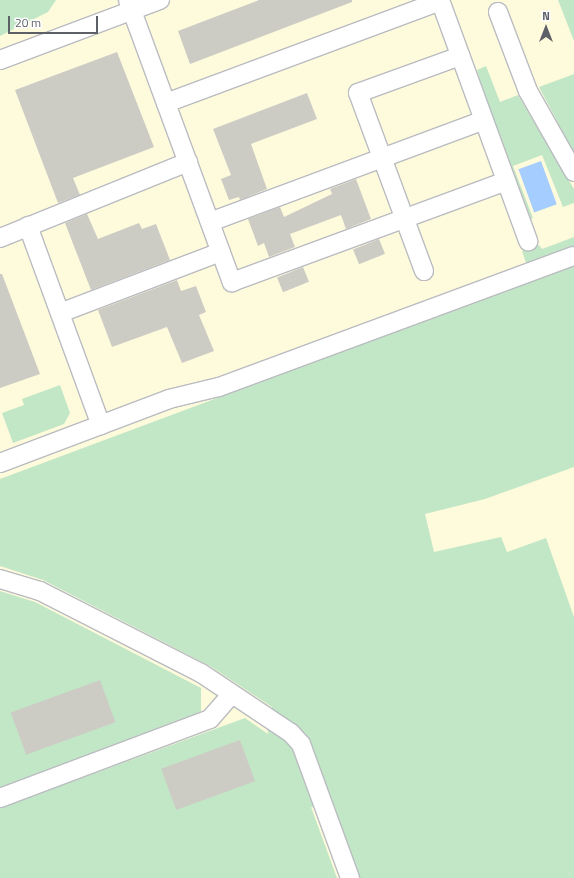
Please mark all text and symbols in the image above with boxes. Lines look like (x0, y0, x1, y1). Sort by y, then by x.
scale bar (10, 8, 100, 34)
north arrow (526, 8, 566, 48)
text: N (542, 8, 550, 24)
text: 20 m (15, 13, 41, 32)

